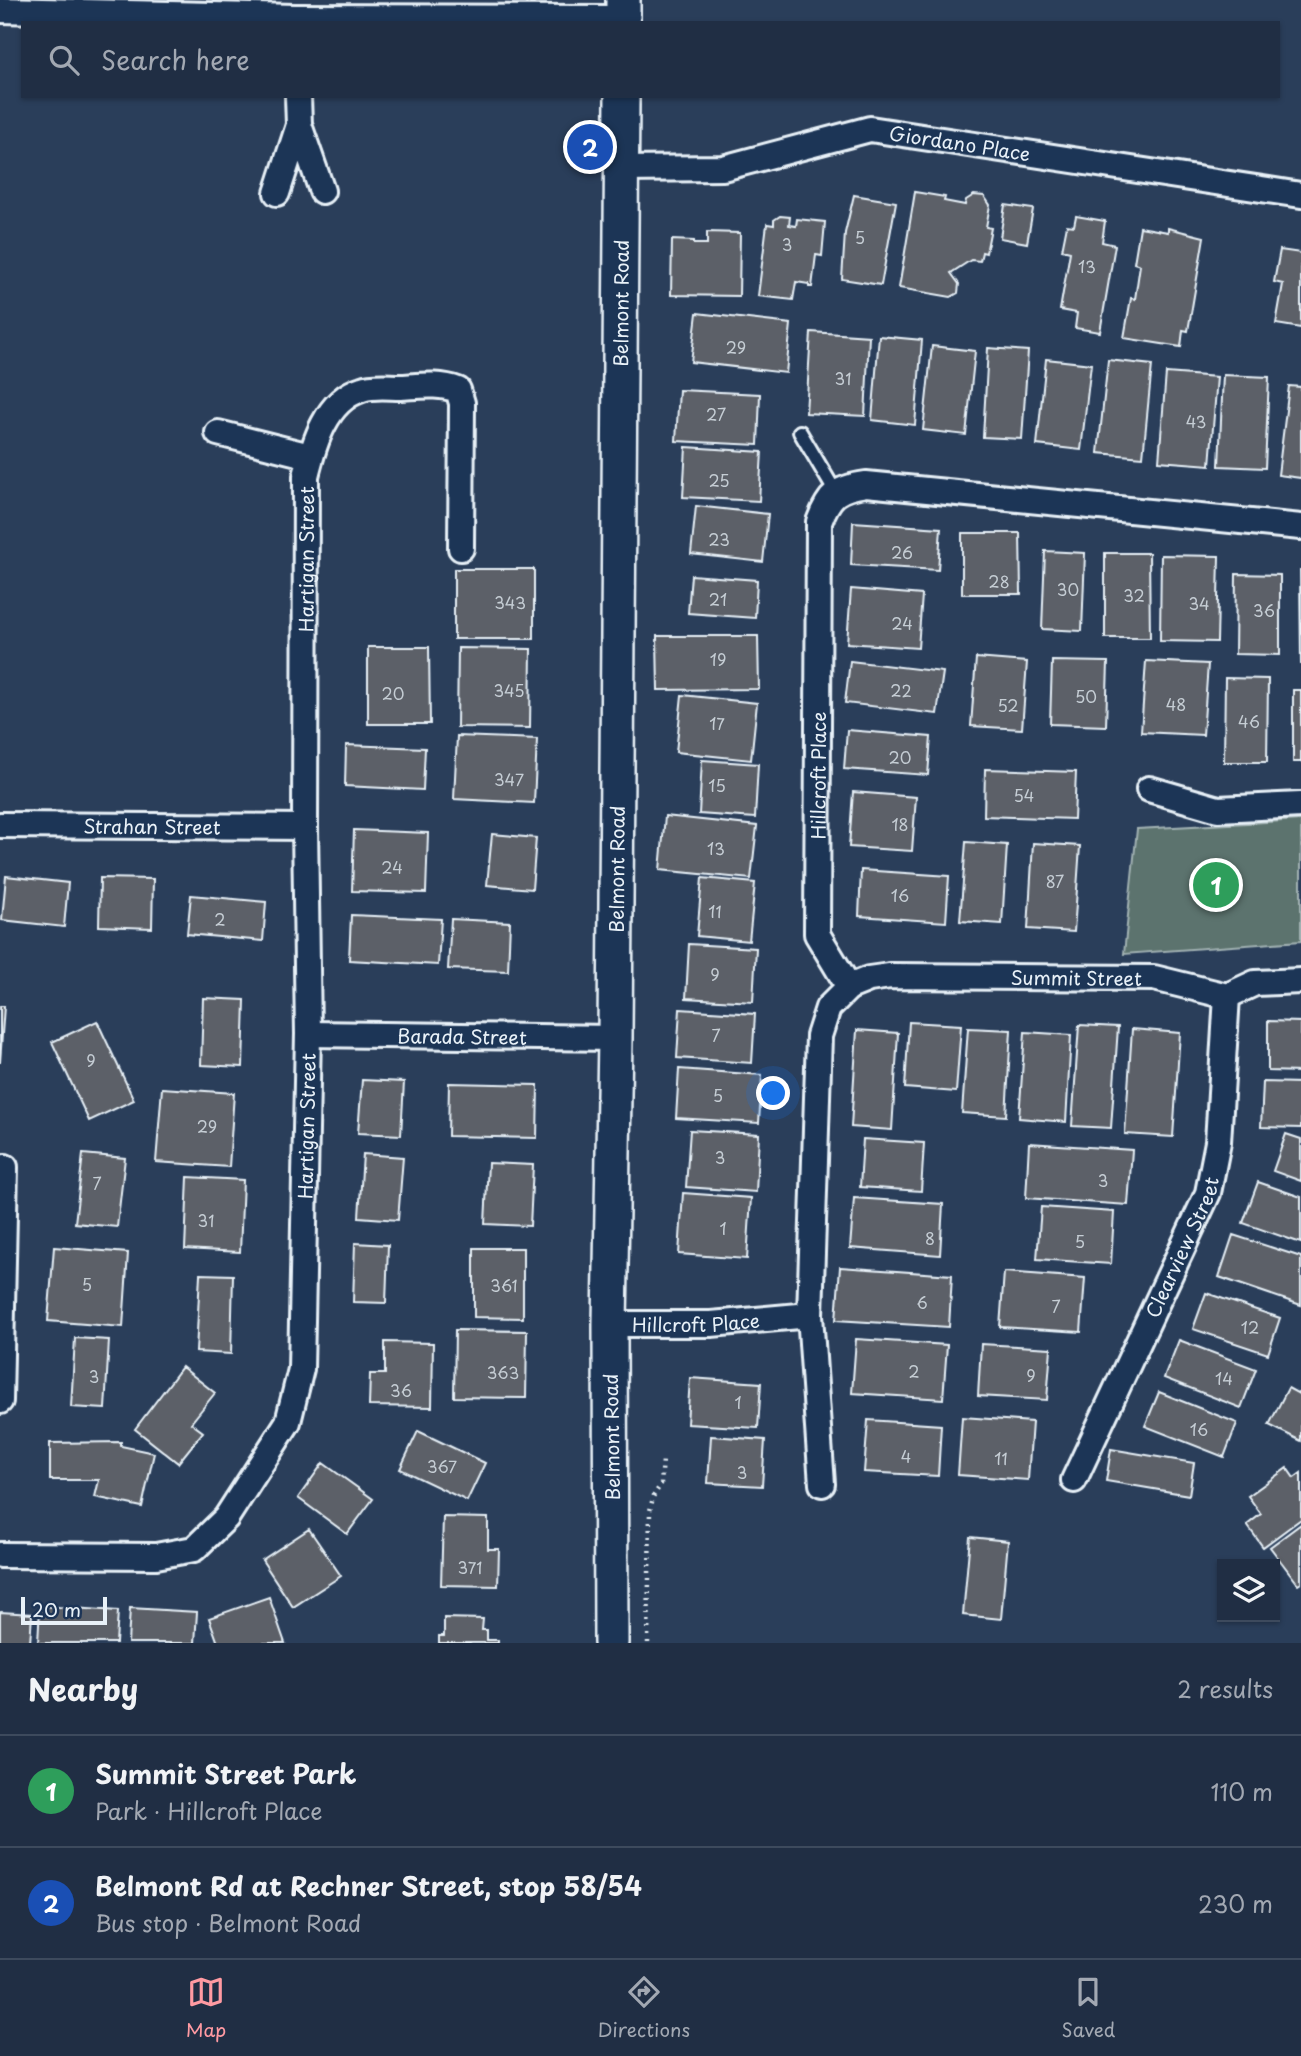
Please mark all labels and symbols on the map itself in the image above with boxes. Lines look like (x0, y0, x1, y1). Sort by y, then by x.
street label: Giordano Place (887, 118, 1032, 167)
pin: 2 (567, 121, 613, 173)
house number: 5 (855, 225, 865, 249)
house number: 3 (782, 232, 792, 256)
street label: Belmont Road (606, 239, 635, 367)
house number: 13 (1078, 254, 1096, 278)
house number: 29 (726, 335, 746, 359)
house number: 31 (835, 366, 851, 390)
house number: 27 (706, 402, 726, 426)
house number: 43 (1186, 409, 1206, 433)
house number: 25 (708, 468, 730, 492)
street label: Hartigan Street (292, 486, 320, 632)
house number: 23 (708, 527, 730, 551)
house number: 26 (891, 540, 913, 564)
house number: 28 (988, 569, 1010, 593)
house number: 30 (1057, 577, 1079, 601)
house number: 32 (1123, 583, 1145, 607)
house number: 21 (709, 587, 727, 611)
house number: 343 (494, 590, 526, 614)
house number: 34 (1188, 591, 1210, 615)
house number: 36 (1253, 598, 1275, 622)
house number: 24 (891, 611, 913, 635)
house number: 19 (710, 647, 726, 671)
house number: 345 (493, 678, 525, 702)
house number: 22 (890, 678, 912, 702)
house number: 20 (382, 681, 404, 705)
house number: 50 (1075, 684, 1097, 708)
house number: 48 (1166, 692, 1186, 716)
house number: 52 (997, 693, 1019, 717)
house number: 46 (1238, 709, 1260, 733)
house number: 17 (709, 711, 725, 735)
street label: Hillcroft Place (803, 712, 832, 840)
house number: 20 (889, 745, 911, 769)
house number: 347 (494, 767, 524, 791)
house number: 15 (708, 773, 726, 797)
house number: 54 (1014, 783, 1034, 807)
street label: Belmont Road (602, 805, 631, 933)
street label: Strahan Street (83, 812, 221, 840)
house number: 18 (891, 812, 909, 836)
house number: 13 (707, 836, 725, 860)
house number: 24 (381, 855, 403, 879)
pin: 1 (1193, 859, 1239, 911)
house number: 87 (1046, 869, 1064, 893)
house number: 16 (891, 883, 909, 907)
house number: 11 (708, 899, 722, 923)
house number: 2 (214, 907, 226, 931)
house number: 9 (710, 962, 720, 986)
street label: Summit Street (1011, 963, 1142, 992)
street label: Barada Street (397, 1021, 527, 1051)
house number: 7 (711, 1023, 721, 1047)
house number: 9 (86, 1048, 96, 1072)
street label: Hartigan Street (291, 1053, 322, 1199)
your location (756, 1076, 790, 1110)
house number: 5 (713, 1083, 723, 1107)
house number: 29 (197, 1114, 217, 1138)
house number: 3 (715, 1145, 725, 1169)
house number: 3 (1098, 1168, 1108, 1192)
house number: 7 (92, 1171, 102, 1195)
street label: Clearview Street (1138, 1174, 1225, 1322)
house number: 31 (198, 1208, 214, 1232)
house number: 1 (719, 1216, 727, 1240)
house number: 8 (925, 1226, 935, 1250)
house number: 5 (1075, 1229, 1085, 1253)
house number: 5 (82, 1272, 92, 1296)
house number: 361 (490, 1273, 518, 1297)
house number: 6 (916, 1290, 928, 1314)
house number: 7 (1051, 1294, 1061, 1318)
street label: Hillcroft Place (632, 1306, 761, 1338)
house number: 12 (1241, 1315, 1259, 1339)
house number: 2 (908, 1359, 920, 1383)
house number: 363 (487, 1360, 519, 1384)
house number: 9 (1026, 1363, 1036, 1387)
house number: 3 (89, 1364, 99, 1388)
house number: 14 (1215, 1366, 1233, 1390)
street label: Belmont Road (596, 1373, 626, 1501)
house number: 36 (390, 1378, 412, 1402)
house number: 1 (734, 1390, 742, 1414)
house number: 16 (1190, 1417, 1208, 1441)
house number: 4 (901, 1444, 911, 1468)
house number: 11 (994, 1446, 1008, 1470)
house number: 367 (427, 1454, 457, 1478)
house number: 3 (737, 1460, 747, 1484)
house number: 371 (458, 1555, 482, 1579)
scale bar (21, 1594, 107, 1626)

